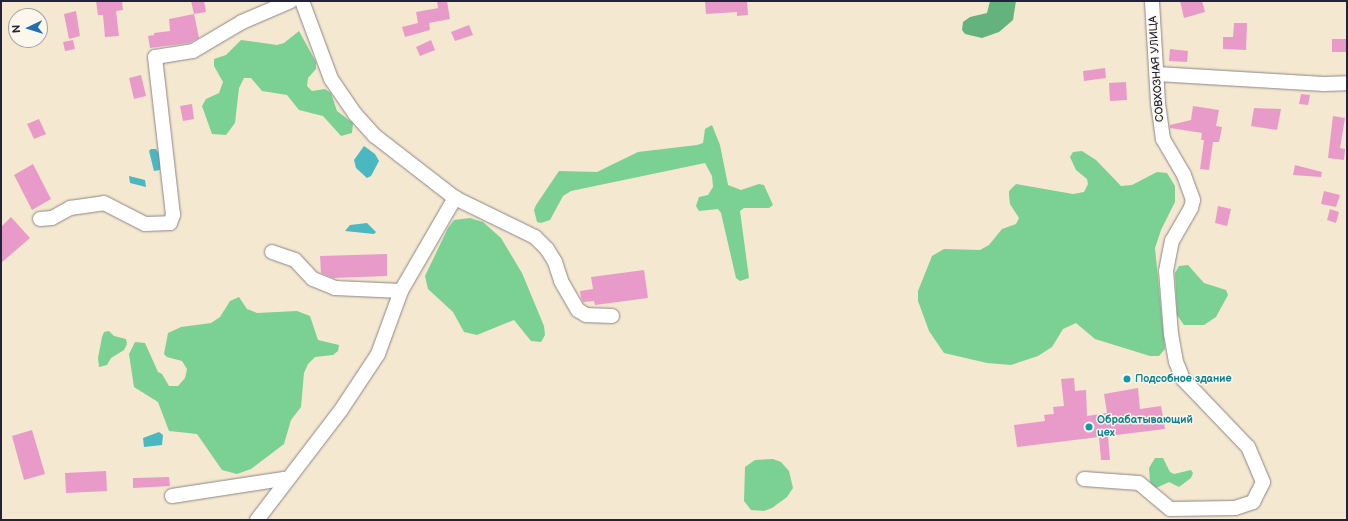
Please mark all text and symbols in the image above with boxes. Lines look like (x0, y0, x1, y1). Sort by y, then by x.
north arrow (8, 8, 48, 48)
street label: СОВХОЗНАЯ УЛИЦА (1147, 16, 1167, 122)
text: N (10, 24, 23, 33)
place label: Подсобное здание (1135, 372, 1232, 386)
marker: Подсобное здание (1122, 374, 1132, 384)
place label: Обрабатывающий цех (1097, 414, 1193, 440)
marker: Обрабатывающий цех (1084, 422, 1094, 432)

